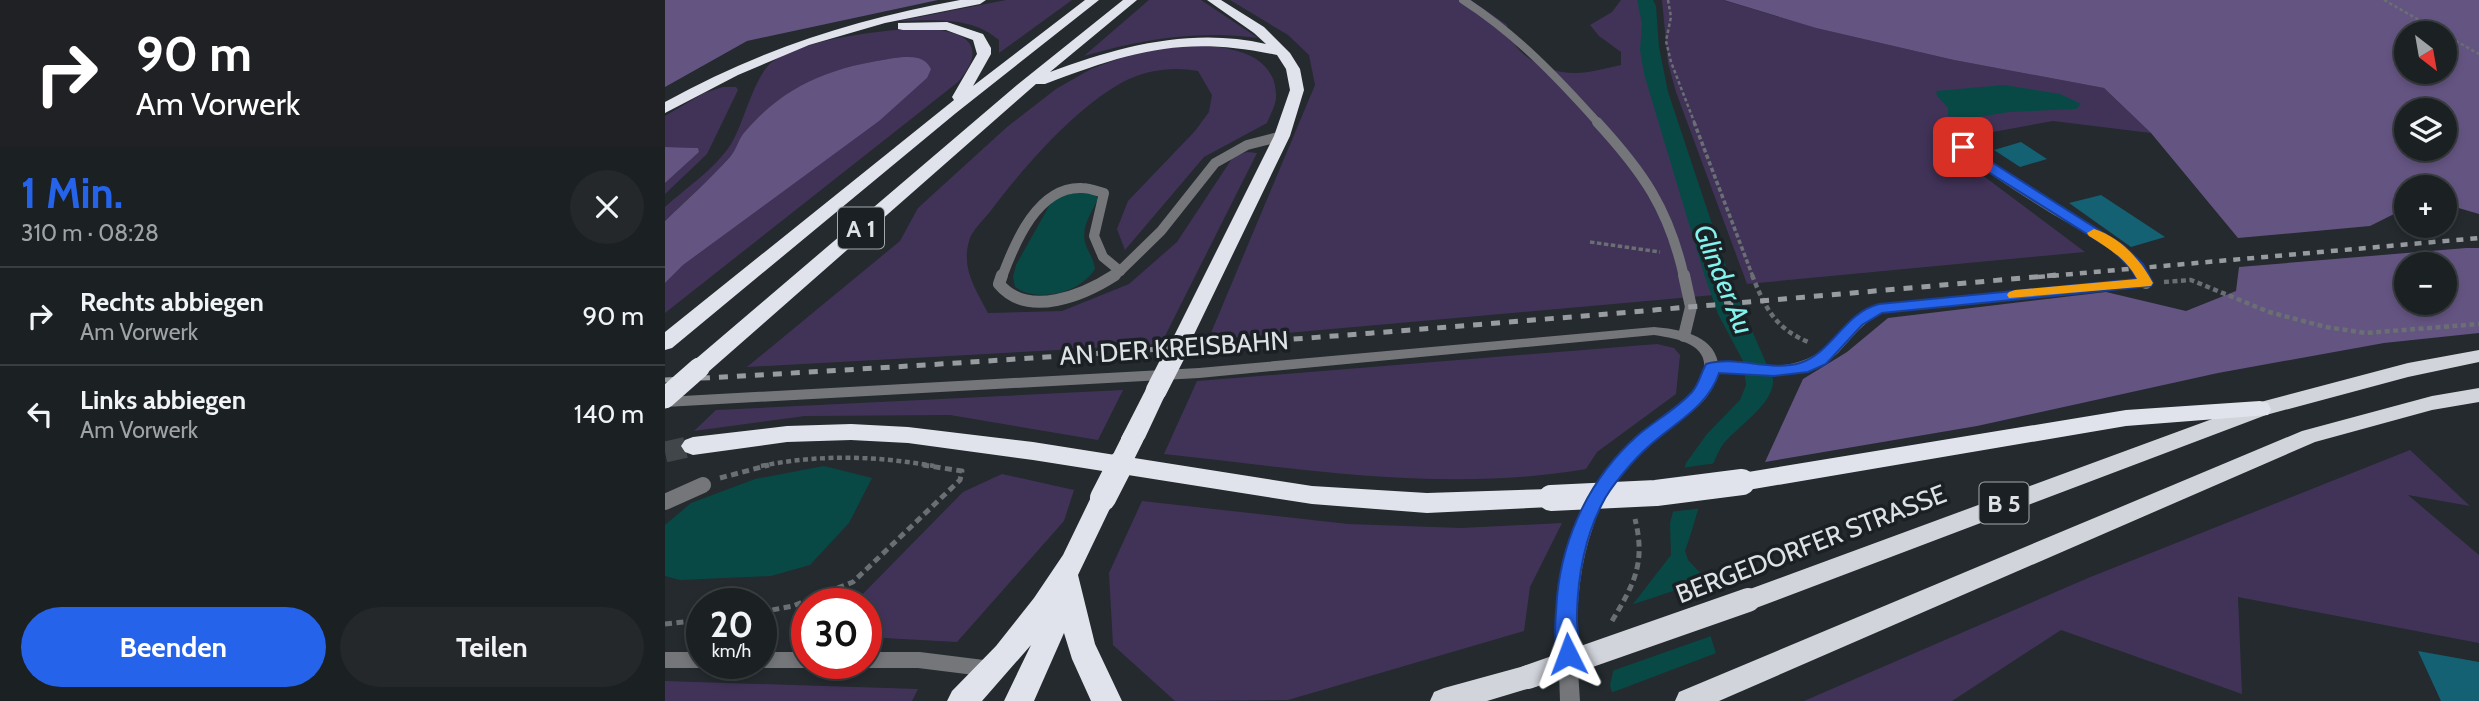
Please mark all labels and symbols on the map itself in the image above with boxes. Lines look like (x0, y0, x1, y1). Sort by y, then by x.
north arrow (2394, 21, 2457, 84)
pin (1933, 117, 1993, 177)
road number: A 1 (838, 208, 884, 248)
water label: Glinder Au (1687, 219, 1761, 339)
street label: AN DER KREISBAHN (1058, 324, 1290, 372)
street label: BERGEDORFER STRASSE (1671, 478, 1951, 610)
road number: B 5 (1979, 482, 2029, 524)
speed limit sign: 30 (791, 588, 882, 679)
position arrow (1531, 617, 1605, 691)

